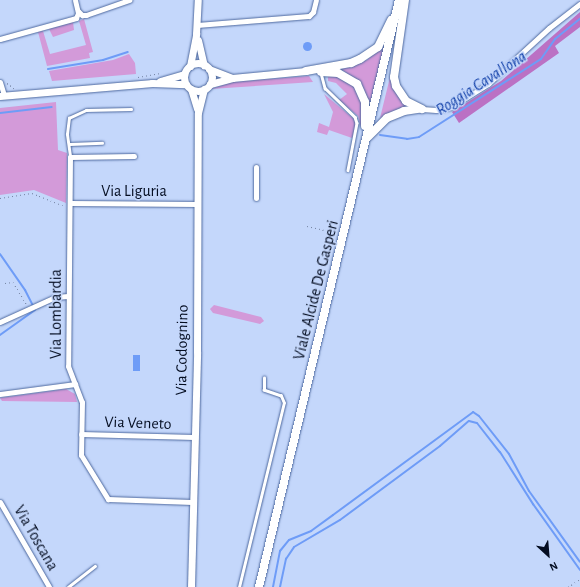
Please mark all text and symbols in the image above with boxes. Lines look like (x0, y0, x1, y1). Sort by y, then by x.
water label: Roggia Cavallona (432, 46, 530, 120)
street label: Via Liguria (101, 181, 167, 201)
street label: Viale Alcide De Gasperi (289, 218, 343, 362)
street label: Via Lombardia (46, 269, 66, 359)
street label: Via Codognino (172, 304, 192, 396)
street label: Via Veneto (104, 412, 172, 434)
street label: Via Toscana (10, 502, 62, 574)
north arrow (528, 535, 568, 575)
text: N (548, 560, 559, 573)

